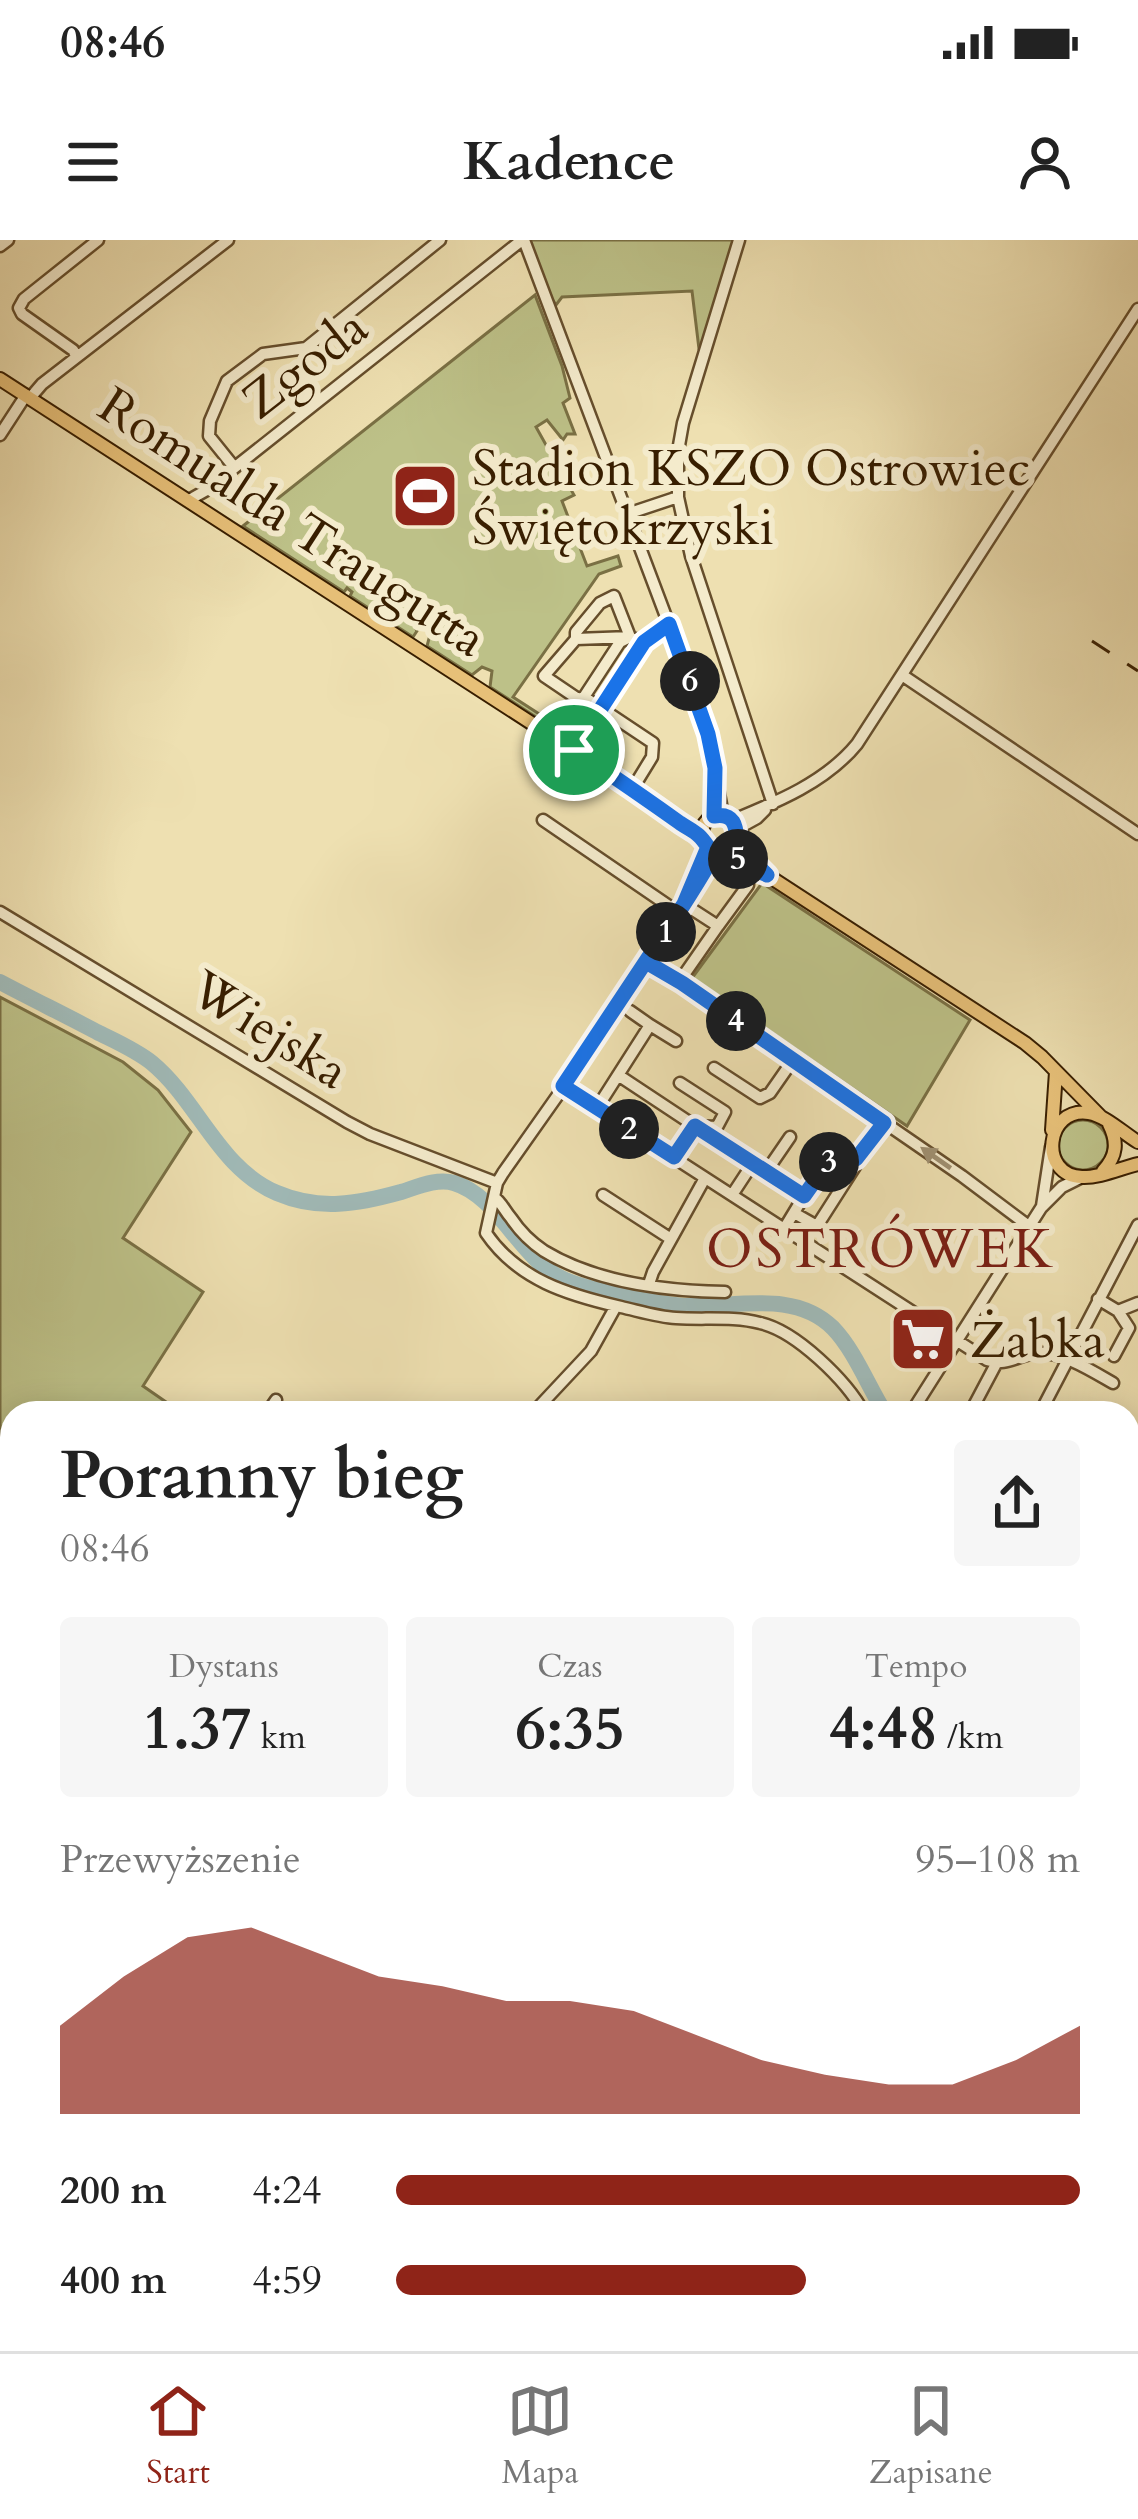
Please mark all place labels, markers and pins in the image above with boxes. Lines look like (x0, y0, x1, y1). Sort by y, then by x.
place label: Stadion KSZO Ostrowiec Świętokrzyski (472, 434, 1030, 563)
sports icon: Stadion KSZO Ostrowiec Świętokrzyski (390, 461, 460, 531)
pin: 6 (660, 651, 720, 711)
pin (523, 699, 625, 801)
pin: 5 (708, 829, 768, 889)
pin: 1 (636, 902, 696, 962)
pin: 4 (706, 991, 766, 1051)
pin: 2 (599, 1099, 659, 1159)
pin: 3 (799, 1132, 859, 1192)
supermarket icon: Żabka (888, 1304, 958, 1374)
place label: Żabka (970, 1306, 1105, 1376)

